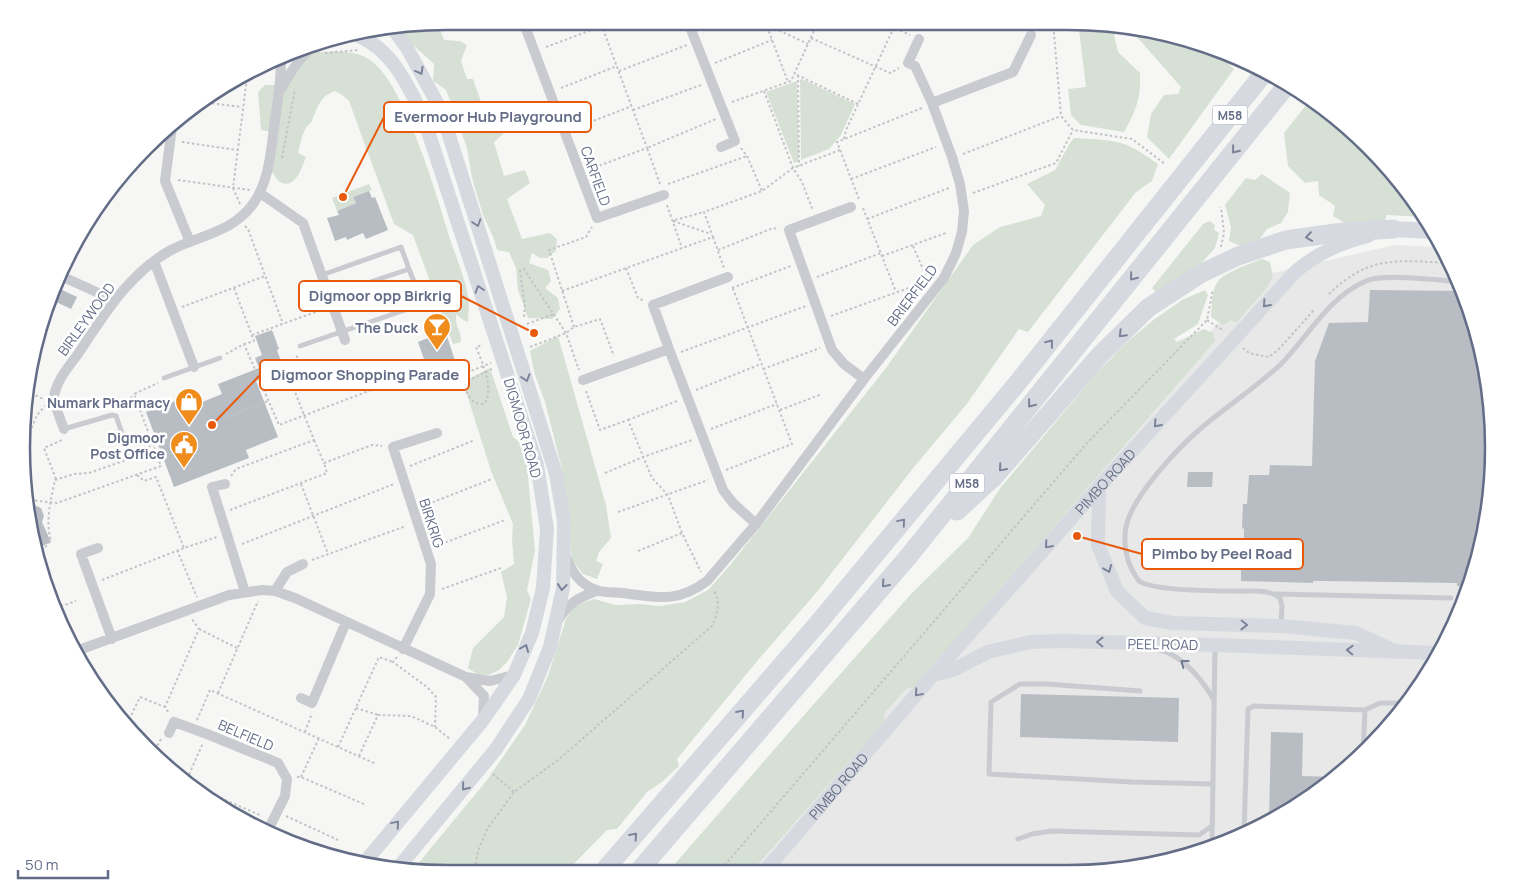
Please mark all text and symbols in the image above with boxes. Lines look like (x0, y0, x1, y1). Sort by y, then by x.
one-way arrow (414, 66, 424, 75)
callout: Evermoor Hub Playground (384, 102, 591, 132)
text: Evermoor Hub Playground (394, 106, 582, 127)
road number: M58 (1212, 106, 1248, 124)
street label: CARFIELD (576, 143, 616, 209)
one-way arrow (1232, 144, 1240, 153)
one-way arrow (471, 218, 481, 227)
one-way arrow (1305, 231, 1313, 242)
street label: BRIERFIELD (883, 260, 941, 330)
one-way arrow (1131, 271, 1139, 280)
street label: BIRLEYWOOD (53, 279, 119, 359)
callout: Digmoor opp Birkrig (299, 281, 461, 311)
text: Digmoor opp Birkrig (309, 285, 451, 306)
one-way arrow (475, 285, 485, 294)
one-way arrow (1263, 299, 1272, 308)
bar icon: The Duck (422, 312, 452, 351)
place label: The Duck (355, 318, 418, 337)
one-way arrow (1119, 328, 1128, 337)
one-way arrow (1044, 340, 1052, 349)
callout: Digmoor Shopping Parade (260, 360, 469, 390)
text: Digmoor Shopping Parade (271, 364, 459, 385)
one-way arrow (520, 373, 530, 381)
street label: DIGMOOR ROAD (500, 376, 546, 480)
shop icon: Numark Pharmacy (174, 387, 204, 426)
place label: Numark Pharmacy (47, 393, 170, 412)
one-way arrow (1028, 398, 1037, 407)
one-way arrow (1154, 419, 1163, 428)
place label: Digmoor Post Office (90, 428, 165, 463)
public building icon: Digmoor Post Office (169, 430, 199, 469)
street label: PIMBO ROAD (1070, 444, 1139, 518)
one-way arrow (999, 462, 1008, 471)
road number: M58 (950, 473, 984, 492)
street label: BIRKRIG (415, 496, 449, 550)
one-way arrow (897, 519, 906, 528)
callout: Pimbo by Peel Road (1142, 539, 1303, 569)
one-way arrow (1045, 540, 1054, 549)
text: Pimbo by Peel Road (1152, 543, 1292, 564)
one-way arrow (1102, 564, 1112, 573)
one-way arrow (882, 578, 891, 587)
one-way arrow (557, 584, 568, 592)
one-way arrow (1241, 620, 1249, 630)
street label: PEEL ROAD (1128, 634, 1198, 654)
one-way arrow (1096, 637, 1104, 647)
one-way arrow (519, 645, 529, 653)
one-way arrow (1345, 645, 1353, 656)
one-way arrow (1180, 660, 1190, 669)
one-way arrow (914, 688, 923, 697)
one-way arrow (735, 710, 744, 719)
street label: BELFIELD (215, 715, 277, 755)
street label: PIMBO ROAD (804, 748, 872, 823)
one-way arrow (462, 781, 471, 790)
one-way arrow (391, 821, 400, 830)
one-way arrow (628, 833, 637, 842)
scale bar (18, 848, 108, 880)
text: 50 m (25, 854, 59, 875)

